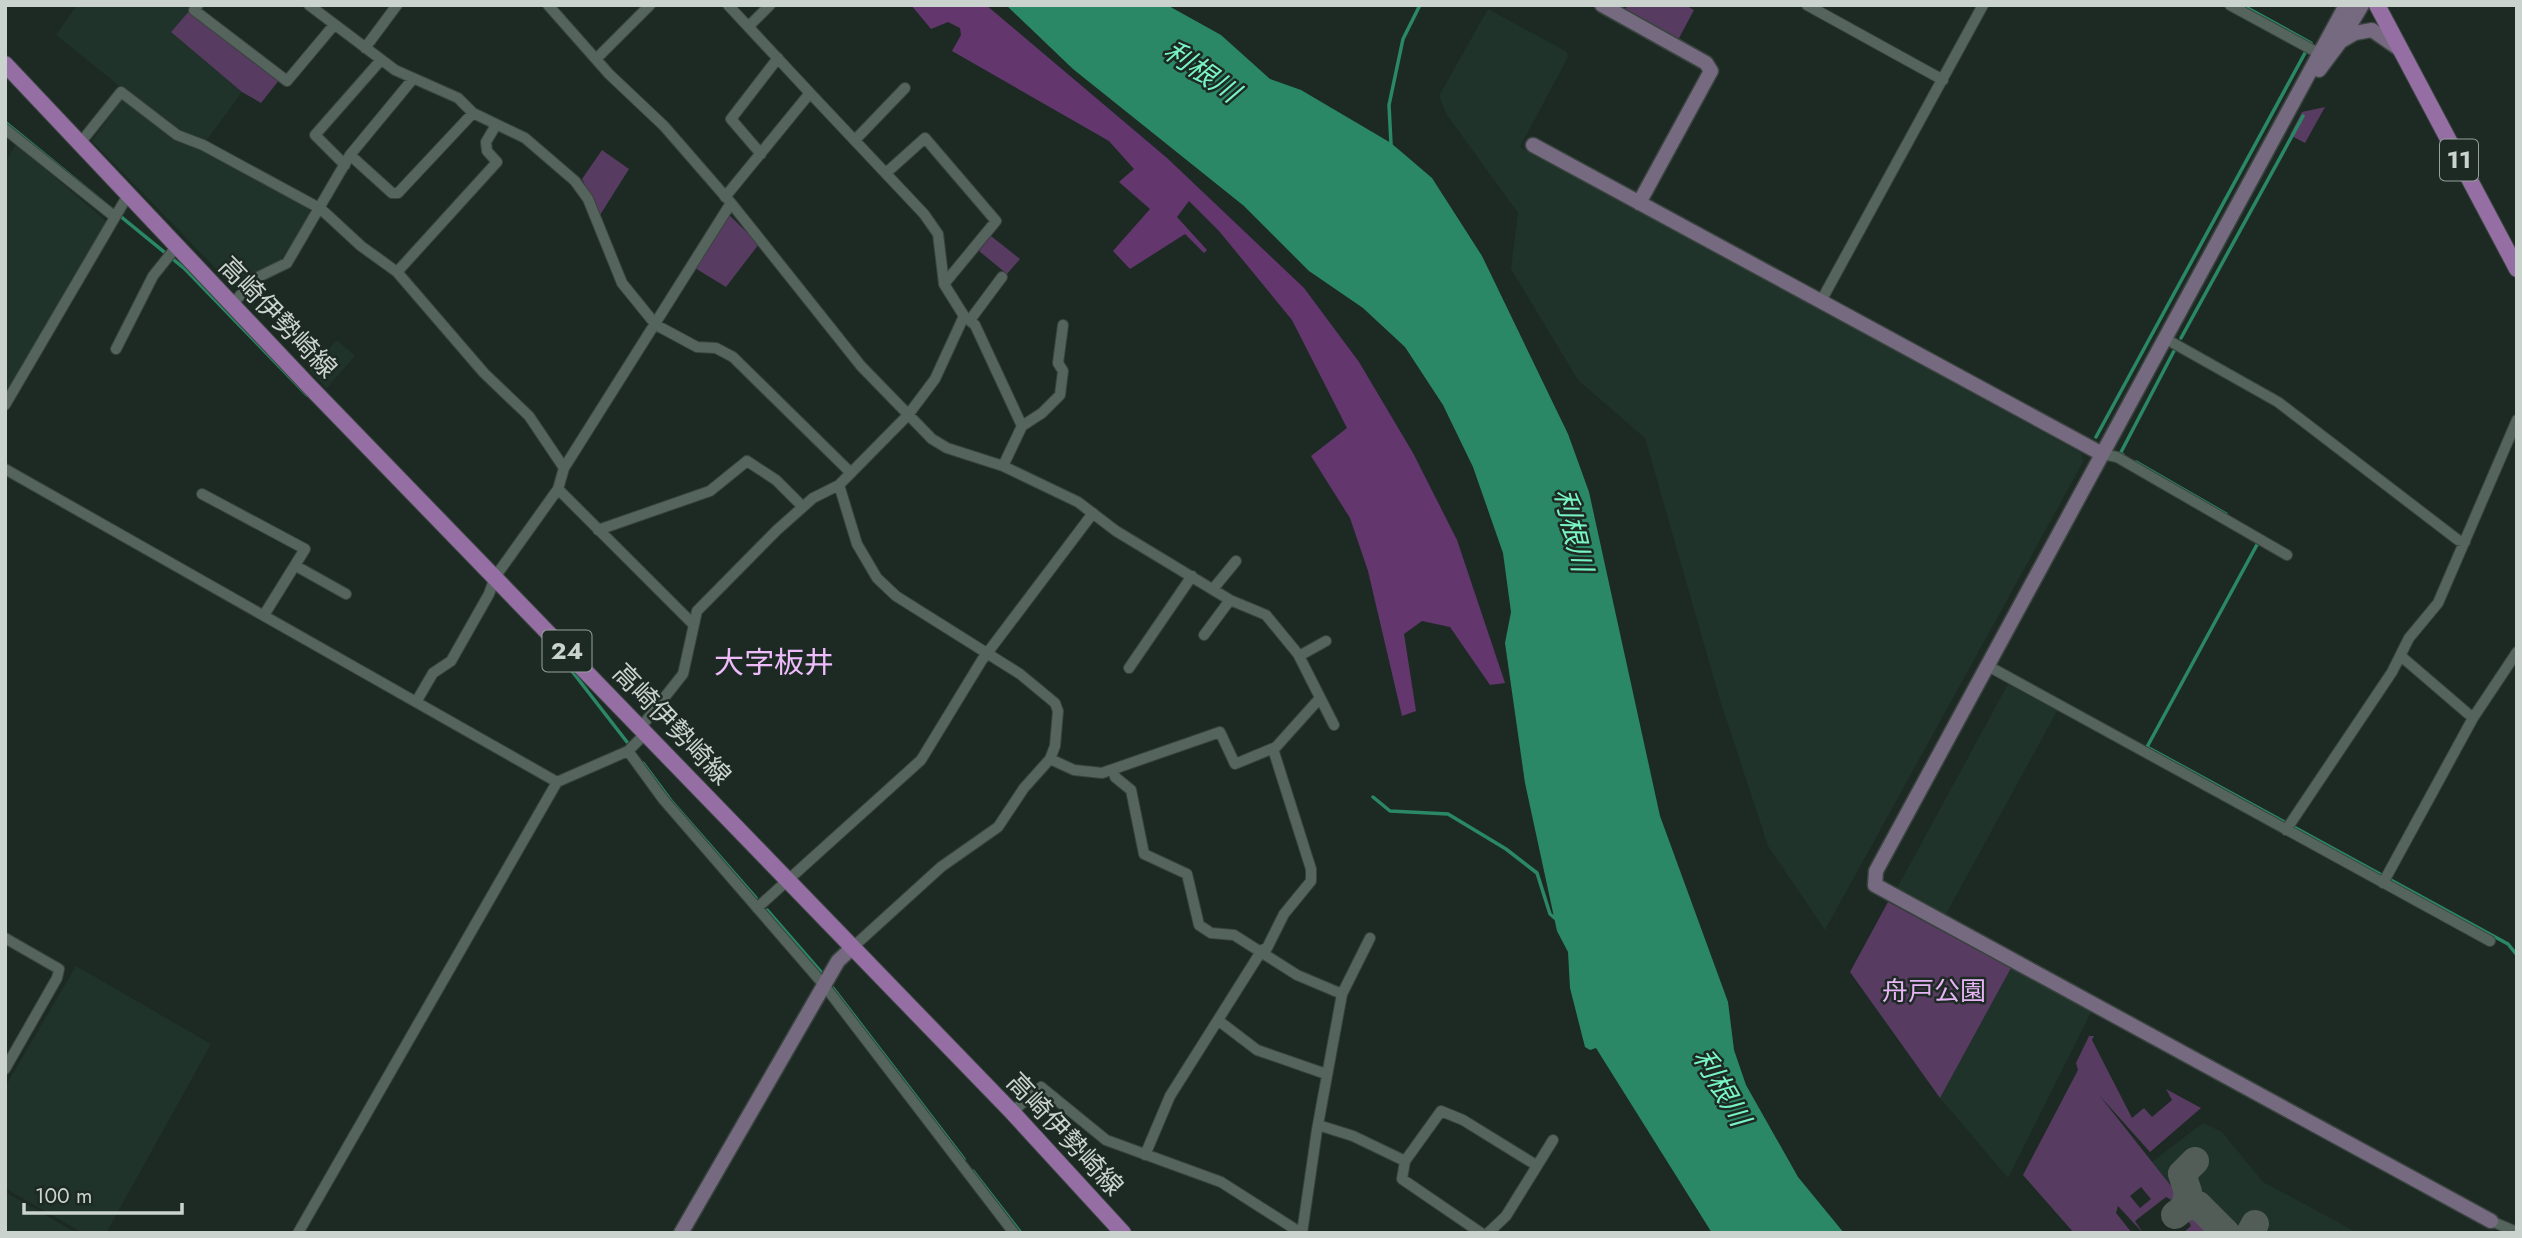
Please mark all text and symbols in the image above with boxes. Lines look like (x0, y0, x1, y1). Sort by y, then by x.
water label: 利根川 (1156, 31, 1250, 114)
road number: 11 (2440, 140, 2478, 180)
street label: 高崎伊勢崎線 (210, 248, 346, 386)
water label: 利根川 (1544, 485, 1604, 579)
road number: 24 (542, 630, 592, 672)
district label: 大字板井 (714, 641, 834, 684)
street label: 高崎伊勢崎線 (604, 655, 740, 793)
park label: 舟戸公園 (1882, 972, 1986, 1010)
water label: 利根川 (1683, 1041, 1762, 1136)
street label: 高崎伊勢崎線 (998, 1064, 1132, 1204)
scale bar (24, 1172, 182, 1216)
text: 100 m (35, 1181, 92, 1211)

